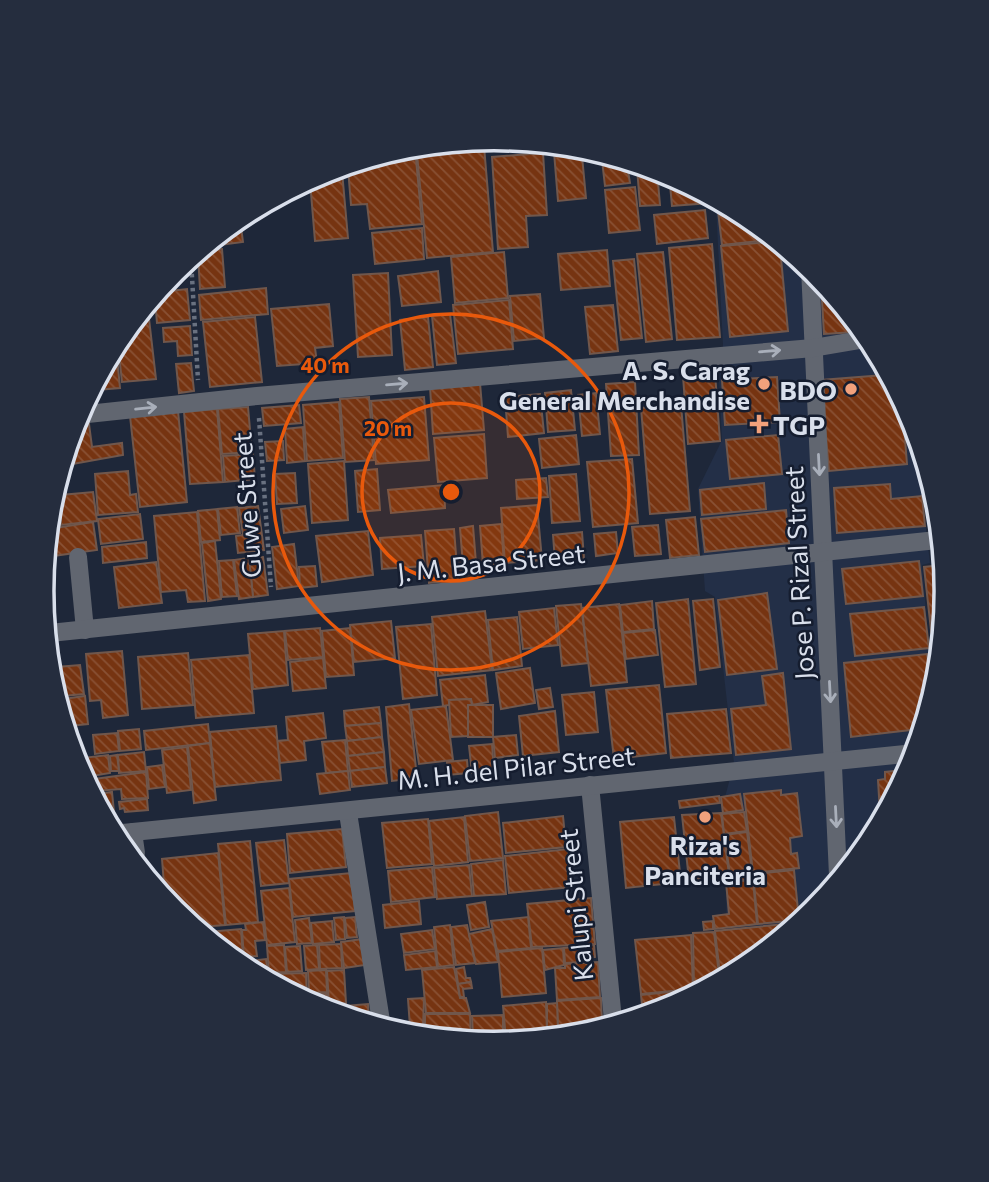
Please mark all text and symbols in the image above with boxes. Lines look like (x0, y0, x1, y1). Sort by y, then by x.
one-way arrow (758, 344, 781, 357)
text: 40 m (300, 352, 350, 377)
place label: A. S. Carag General Merchandise (499, 354, 750, 415)
place label: BDO (780, 374, 837, 405)
marker: A. S. Carag General Merchandise (756, 376, 772, 392)
one-way arrow (385, 377, 408, 390)
marker: BDO (843, 381, 859, 397)
one-way arrow (134, 401, 157, 414)
place label: TGP (773, 409, 825, 440)
text: 20 m (364, 415, 412, 440)
marker: TGP (751, 416, 767, 432)
street label: Guwe Street (225, 431, 267, 579)
one-way arrow (813, 453, 826, 476)
street label: Jose P. Rizal Street (777, 465, 819, 681)
centre of rings (439, 480, 463, 504)
street label: J. M. Basa Street (395, 537, 587, 587)
one-way arrow (823, 681, 836, 704)
street label: M. H. del Pilar Street (396, 739, 636, 795)
one-way arrow (829, 805, 842, 828)
marker: Riza's Panciteria (697, 809, 713, 825)
street label: Kalupi Street (552, 827, 598, 983)
place label: Riza's Panciteria (644, 829, 766, 890)

